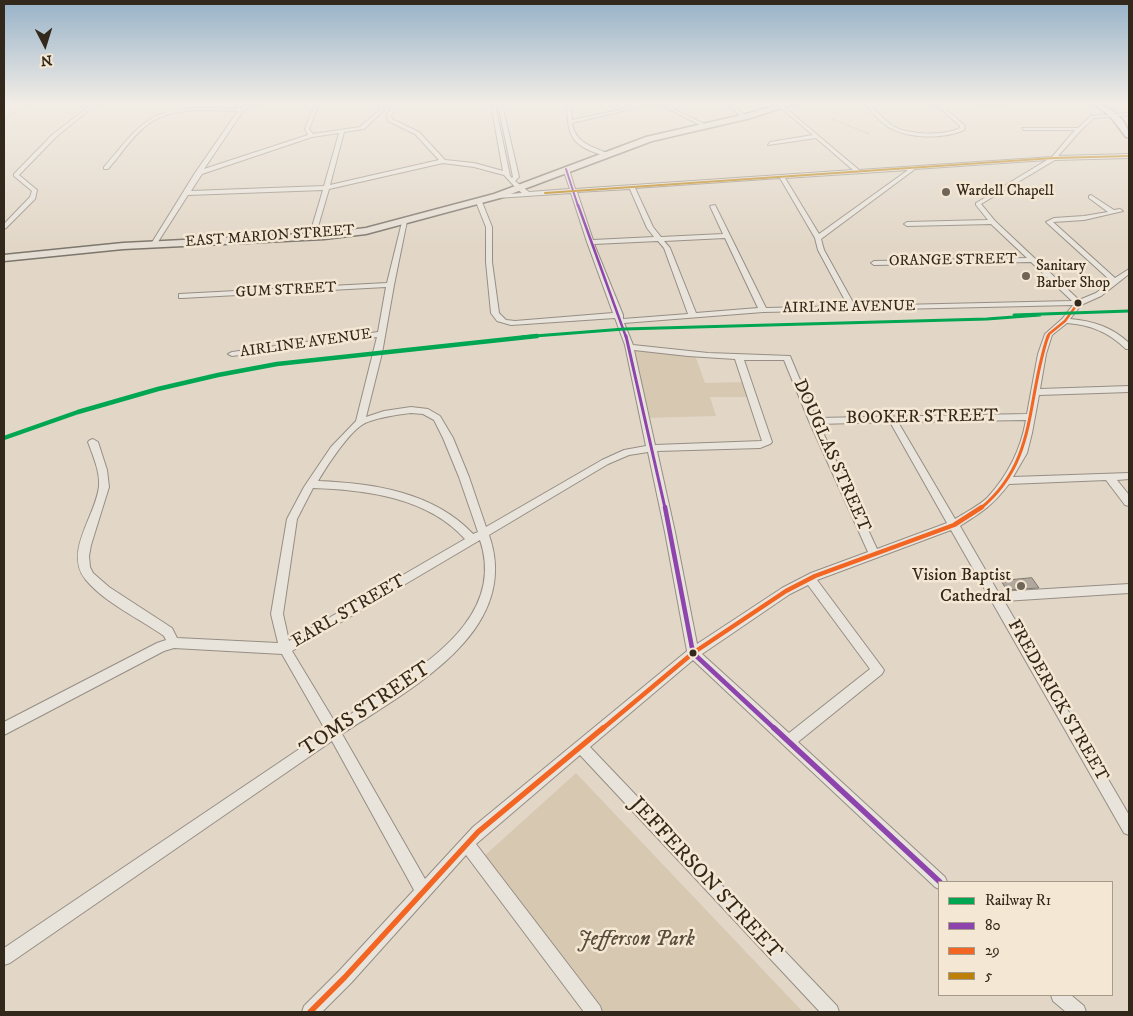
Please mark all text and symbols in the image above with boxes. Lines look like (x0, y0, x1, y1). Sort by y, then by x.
north arrow (20, 20, 70, 70)
text: N (40, 50, 53, 69)
place label: Wardell Chapell (956, 183, 1054, 201)
marker: Wardell Chapell (940, 186, 952, 198)
street label: EAST MARION STREET (185, 222, 355, 252)
street label: ORANGE STREET (889, 251, 1017, 271)
place label: Sanitary Barber Shop (1036, 258, 1110, 293)
marker: Sanitary Barber Shop (1020, 270, 1032, 282)
street label: GUM STREET (235, 279, 337, 303)
street label: AIRLINE AVENUE (783, 298, 915, 318)
unlabelled marker (1073, 298, 1083, 308)
street label: AIRLINE AVENUE (239, 326, 373, 362)
street label: DOUGLAS STREET (788, 376, 874, 536)
street label: BOOKER STREET (846, 406, 998, 430)
place label: Vision Baptist Cathedral (912, 565, 1011, 608)
street label: EARL STREET (289, 571, 409, 653)
marker: Vision Baptist Cathedral (1015, 580, 1027, 592)
street label: FREDERICK STREET (1002, 616, 1112, 786)
unlabelled marker (688, 648, 698, 658)
street label: TOMS STREET (296, 657, 436, 763)
street label: JEFFERSON STREET (624, 793, 786, 965)
legend (938, 881, 1113, 996)
text: Railway R1 (985, 891, 1051, 910)
text: 80 (985, 916, 1001, 935)
park label: Jefferson Park (577, 928, 695, 954)
text: 29 (985, 941, 1000, 960)
text: 5 (985, 966, 992, 985)

